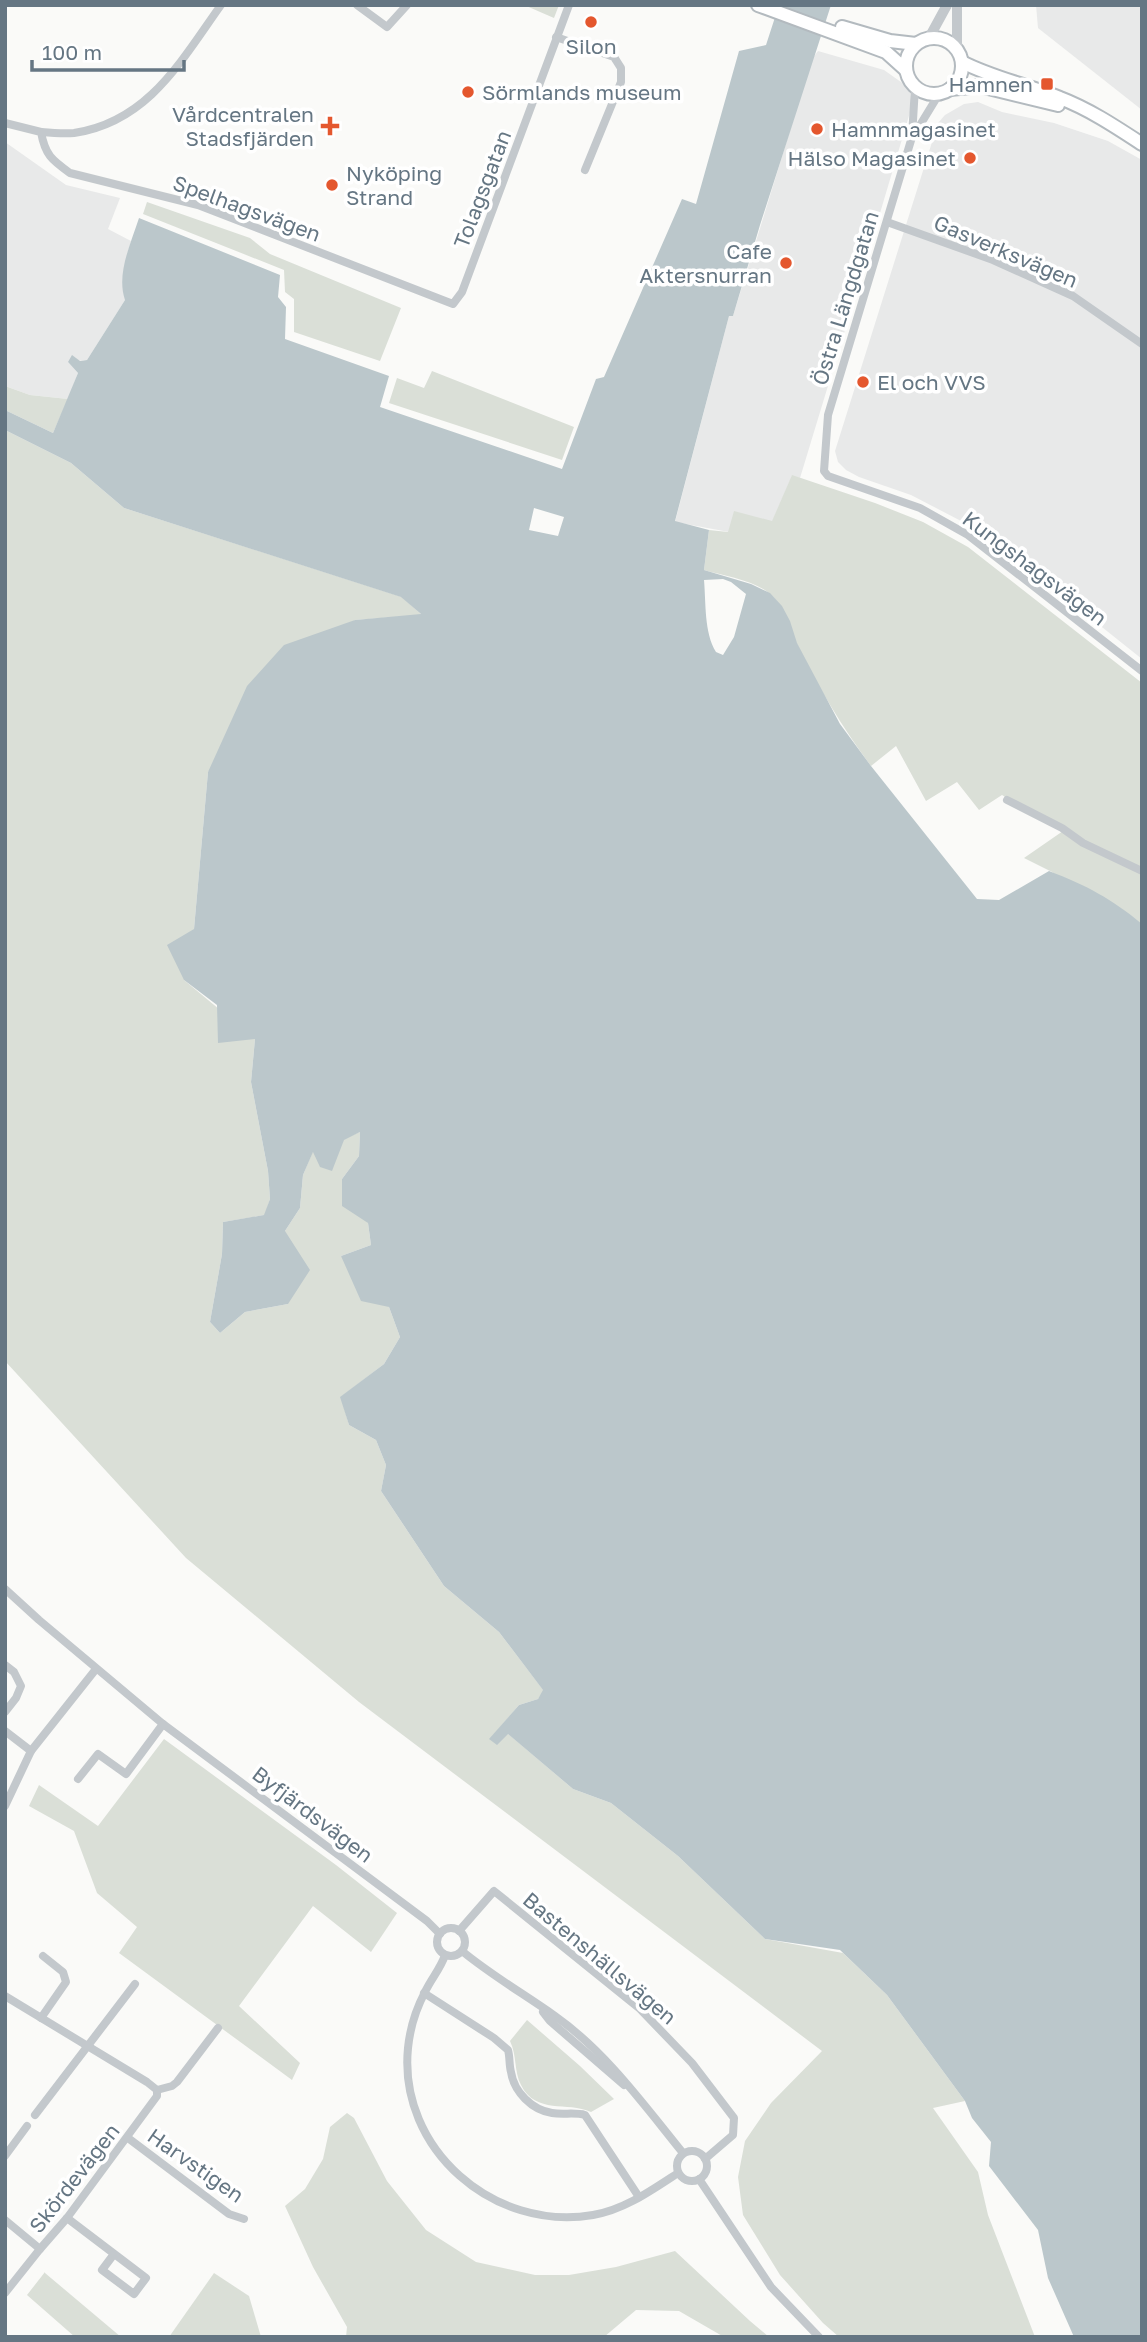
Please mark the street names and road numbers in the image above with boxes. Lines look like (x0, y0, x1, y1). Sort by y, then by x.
street label: Tolagsgatan (448, 126, 516, 252)
street label: Spelhagsvägen (170, 169, 324, 247)
street label: Östra Längdgatan (806, 208, 884, 388)
street label: Gasverksvägen (930, 209, 1082, 293)
street label: Kungshagsvägen (958, 505, 1112, 631)
street label: Byfjärdsvägen (247, 1760, 379, 1868)
street label: Bastenshällsvägen (518, 1886, 682, 2030)
street label: Skördevägen (23, 2118, 125, 2238)
street label: Harvstigen (143, 2122, 249, 2208)

